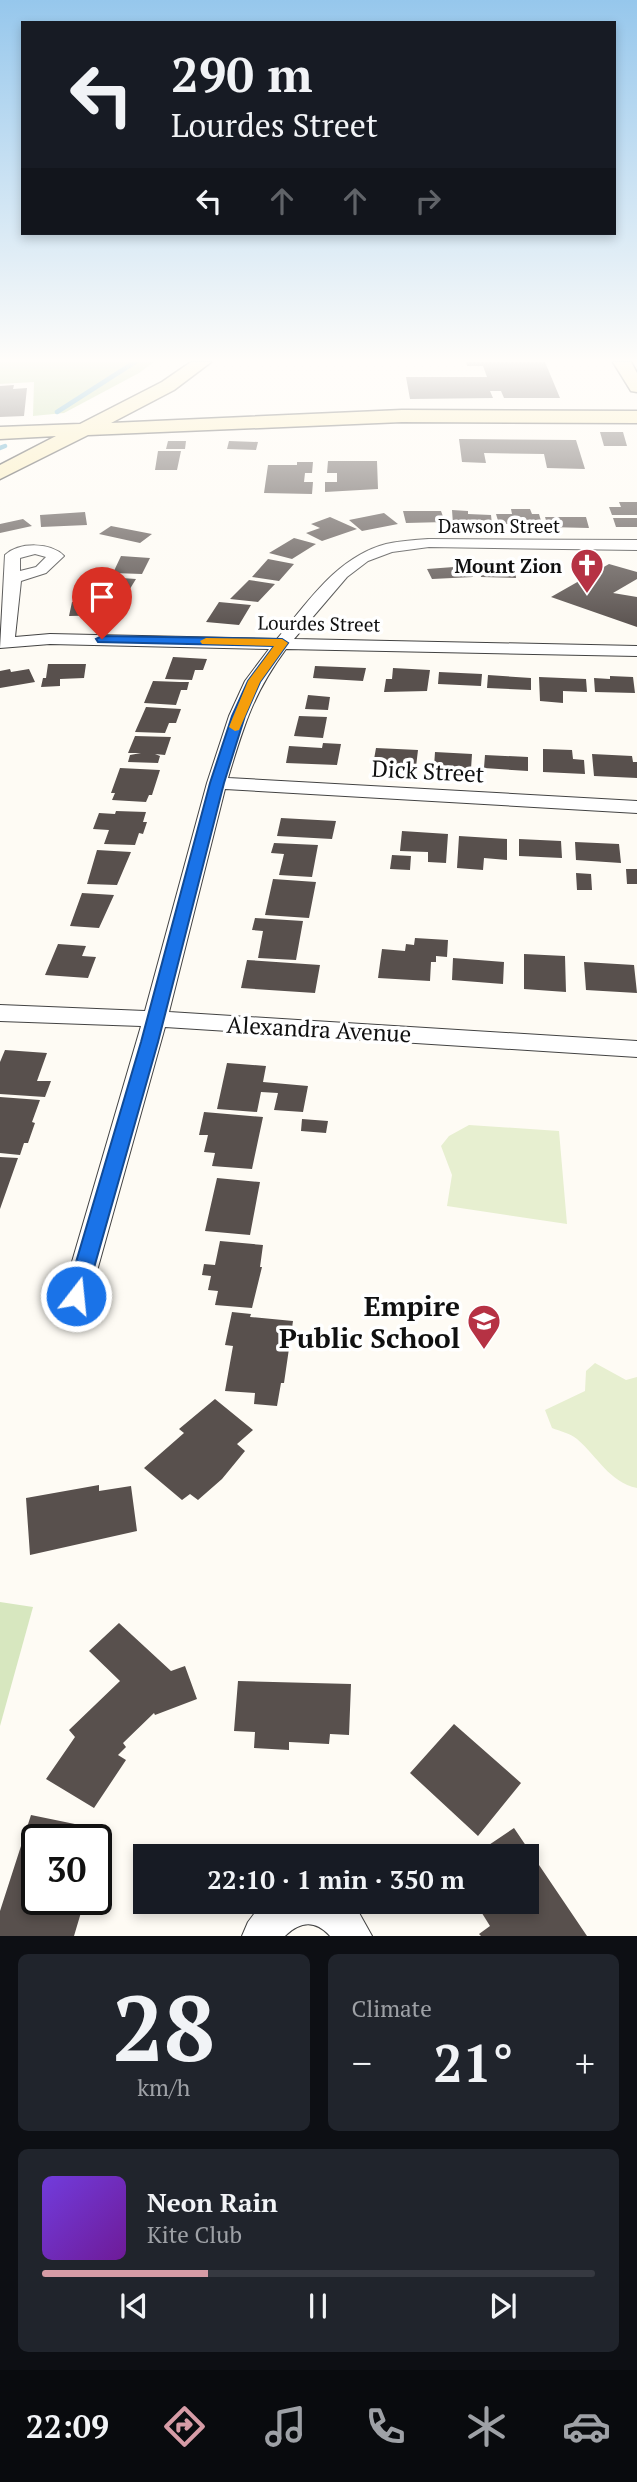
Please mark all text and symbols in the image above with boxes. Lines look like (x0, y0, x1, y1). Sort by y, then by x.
text: 290 m (171, 41, 313, 106)
icon: left (56, 49, 147, 140)
text: Lourdes Street (171, 104, 378, 146)
icon: left (190, 182, 228, 220)
icon: ahead (263, 182, 301, 220)
icon: ahead (336, 182, 374, 220)
icon: right (409, 182, 447, 220)
street label: Dawson Street (438, 513, 560, 538)
church icon: Mount Zion (568, 546, 606, 595)
place label: Mount Zion (454, 553, 563, 578)
pin (72, 567, 132, 639)
icon: arrive (83, 578, 121, 616)
street label: Lourdes Street (257, 609, 381, 637)
street label: Dick Street (371, 753, 486, 789)
street label: Alexandra Avenue (226, 1009, 412, 1049)
position arrow (39, 1259, 113, 1333)
place label: Empire Public School (279, 1287, 460, 1356)
school or university icon: Empire Public School (465, 1302, 503, 1351)
speed limit sign: 30 (21, 1824, 112, 1915)
text: 22:10 · 1 min · 350 m (207, 1862, 465, 1896)
text: 28 (112, 1966, 215, 2087)
text: Climate (352, 1993, 432, 2024)
text: 21° (433, 2028, 513, 2097)
text: − (352, 2038, 372, 2088)
text: + (575, 2038, 595, 2088)
text: km/h (137, 2072, 190, 2103)
text: Neon Rain (147, 2185, 278, 2219)
text: Kite Club (147, 2219, 242, 2250)
icon: previous (115, 2287, 153, 2325)
icon: pause (299, 2287, 337, 2325)
icon: next (484, 2287, 522, 2325)
icon: directions (160, 2402, 209, 2451)
icon: music (261, 2402, 310, 2451)
icon: phone (361, 2402, 410, 2451)
icon: climate (462, 2402, 511, 2451)
icon: car (562, 2402, 611, 2451)
text: 22:09 (26, 2405, 109, 2447)

